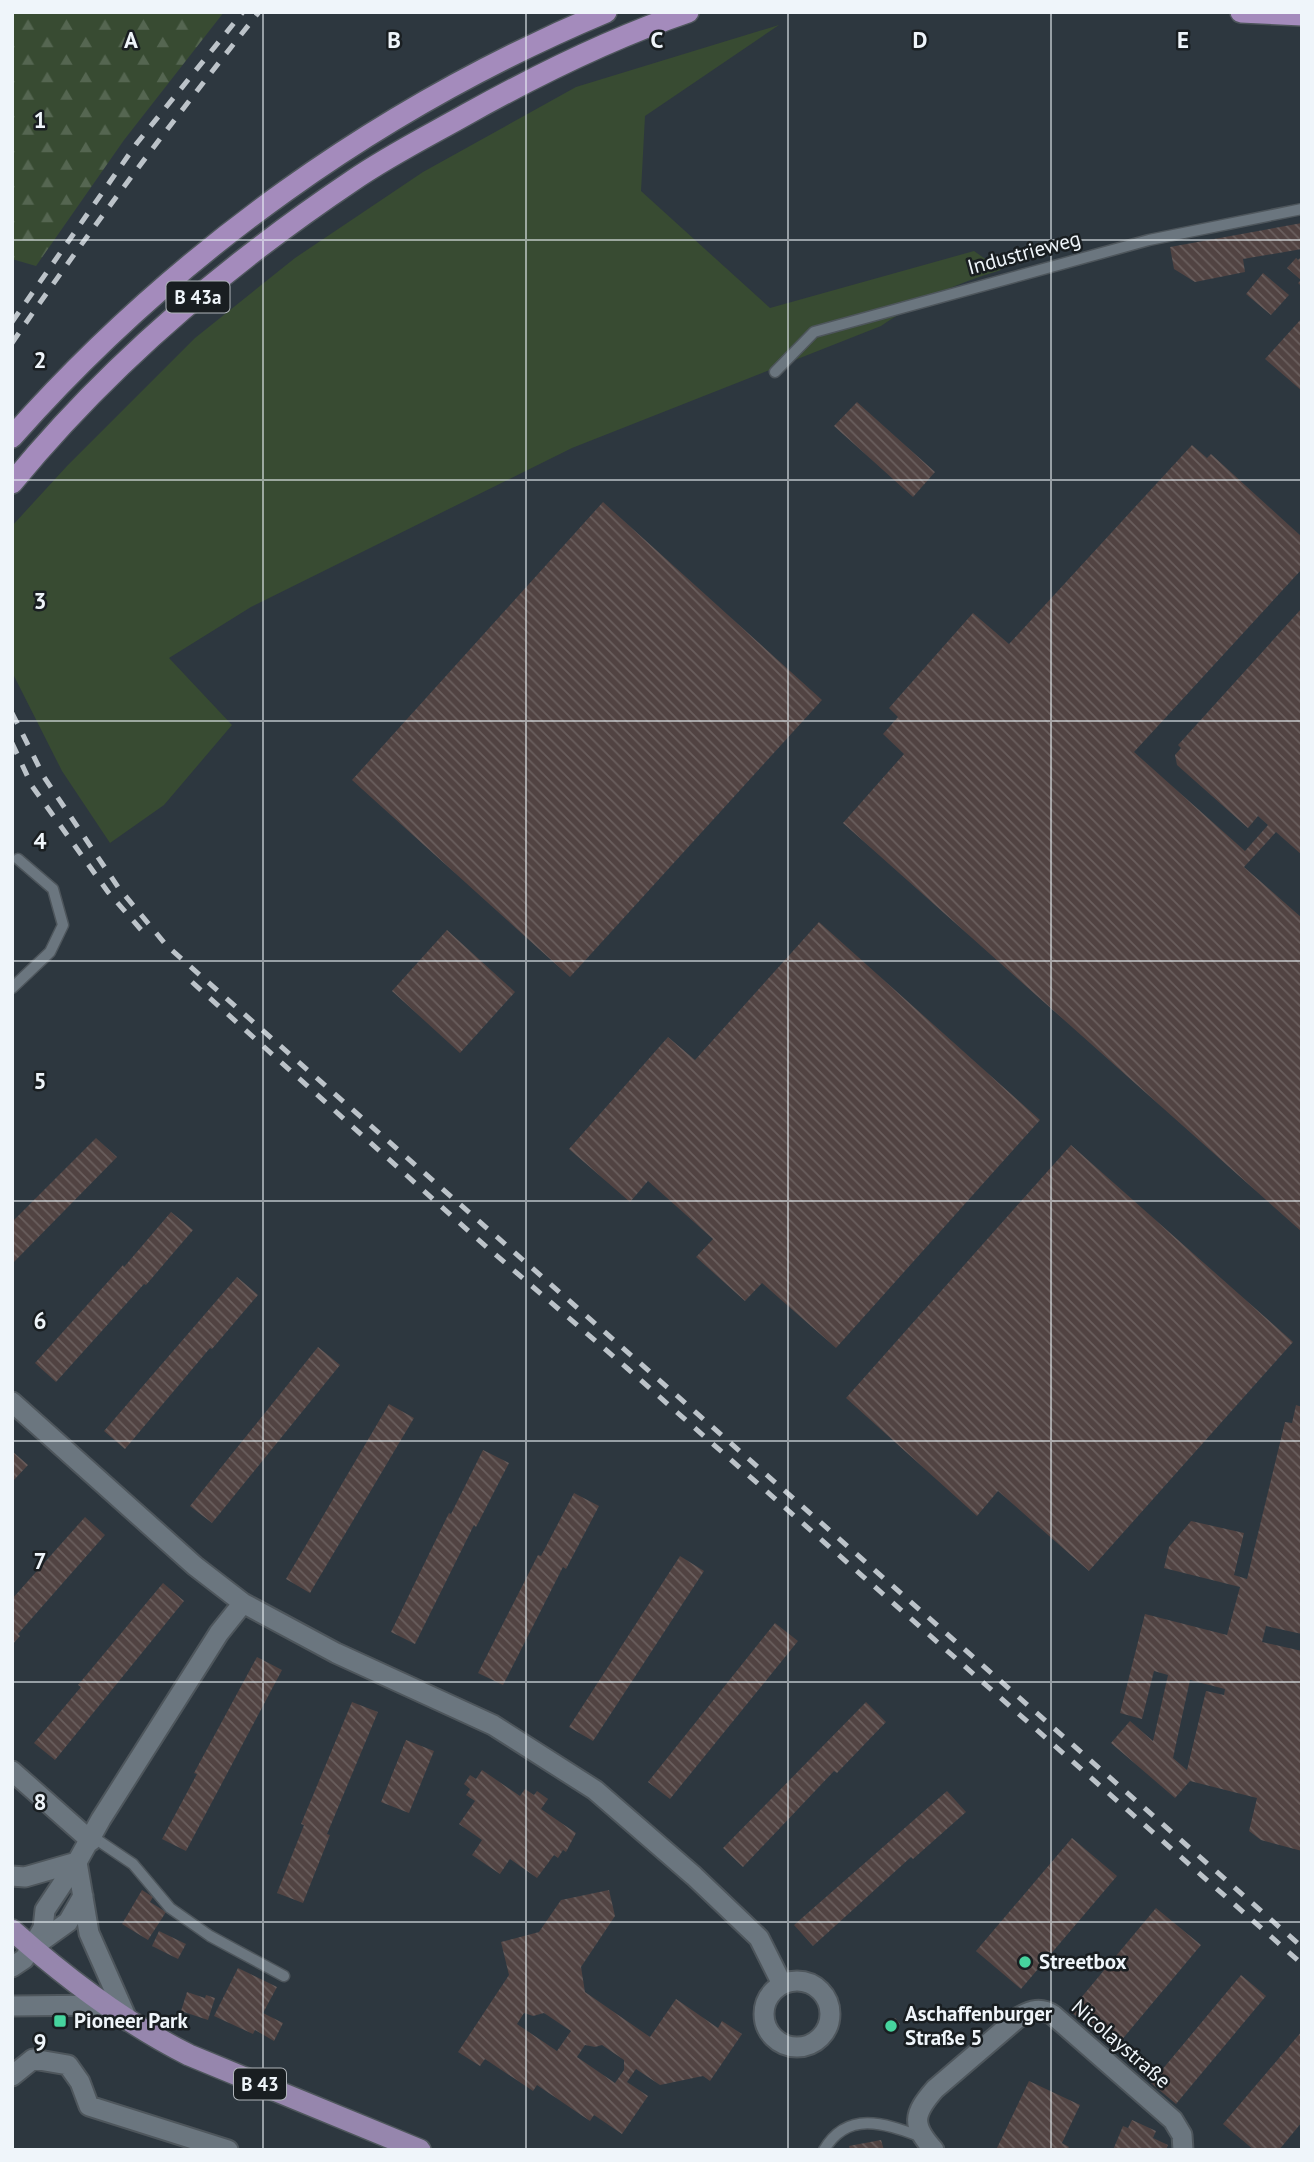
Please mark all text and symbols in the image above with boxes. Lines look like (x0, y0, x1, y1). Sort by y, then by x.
text: A (124, 25, 138, 54)
text: B (387, 25, 401, 54)
text: C (651, 25, 664, 54)
text: D (913, 25, 927, 54)
text: E (1177, 25, 1189, 54)
text: 1 (33, 105, 47, 134)
street label: Industrieweg (964, 224, 1084, 281)
road number: B 43a (166, 282, 230, 312)
text: 2 (33, 345, 47, 374)
text: 3 (33, 586, 47, 615)
text: 4 (33, 826, 47, 855)
text: 5 (33, 1066, 47, 1095)
text: 6 (33, 1306, 47, 1335)
text: 7 (33, 1546, 47, 1575)
text: 8 (33, 1787, 47, 1816)
place label: Streetbox (1039, 1948, 1126, 1975)
marker: Streetbox (1017, 1954, 1033, 1970)
street label: Nicolaystraße (1066, 1993, 1177, 2094)
place label: Aschaffenburger Straße 5 (905, 2000, 1053, 2051)
place label: Pioneer Park (74, 2007, 188, 2034)
marker: Pioneer Park (52, 2013, 68, 2029)
marker: Aschaffenburger Straße 5 (883, 2018, 899, 2034)
text: 9 (33, 2027, 47, 2056)
road number: B 43 (234, 2068, 286, 2100)

